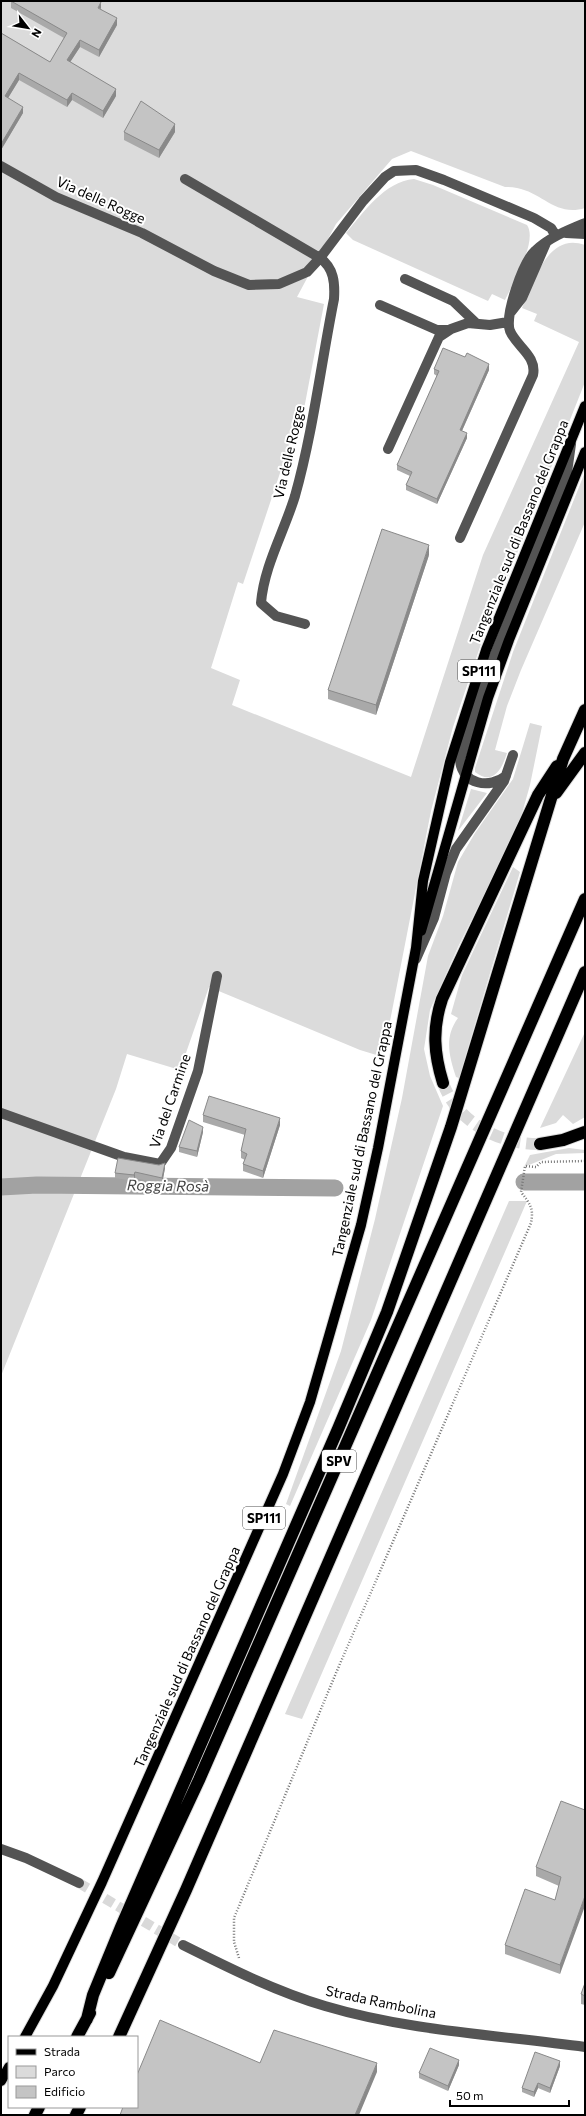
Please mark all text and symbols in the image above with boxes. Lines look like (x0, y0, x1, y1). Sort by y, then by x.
north arrow (8, 8, 48, 48)
text: N (29, 27, 45, 40)
street label: Via delle Rogge (54, 172, 148, 227)
street label: Via delle Rogge (269, 403, 308, 500)
street label: Tangenziale sud di Bassano del Grappa (466, 417, 572, 647)
road number: SP111 (458, 660, 500, 682)
street label: Tangenziale sud di Bassano del Grappa (328, 1019, 395, 1258)
street label: Via del Carmine (145, 1051, 194, 1150)
water label: Roggia Rosà (127, 1175, 210, 1195)
road number: SPV (322, 1450, 356, 1472)
road number: SP111 (243, 1507, 285, 1529)
street label: Tangenziale sud di Bassano del Grappa (130, 1543, 243, 1770)
street label: Strada Rambolina (324, 1981, 438, 2022)
legend (8, 2036, 138, 2108)
text: Strada (44, 2044, 80, 2058)
text: Parco (44, 2064, 76, 2078)
scale bar (450, 2082, 569, 2108)
text: Edificio (44, 2084, 85, 2098)
text: 50 m (456, 2088, 484, 2102)

